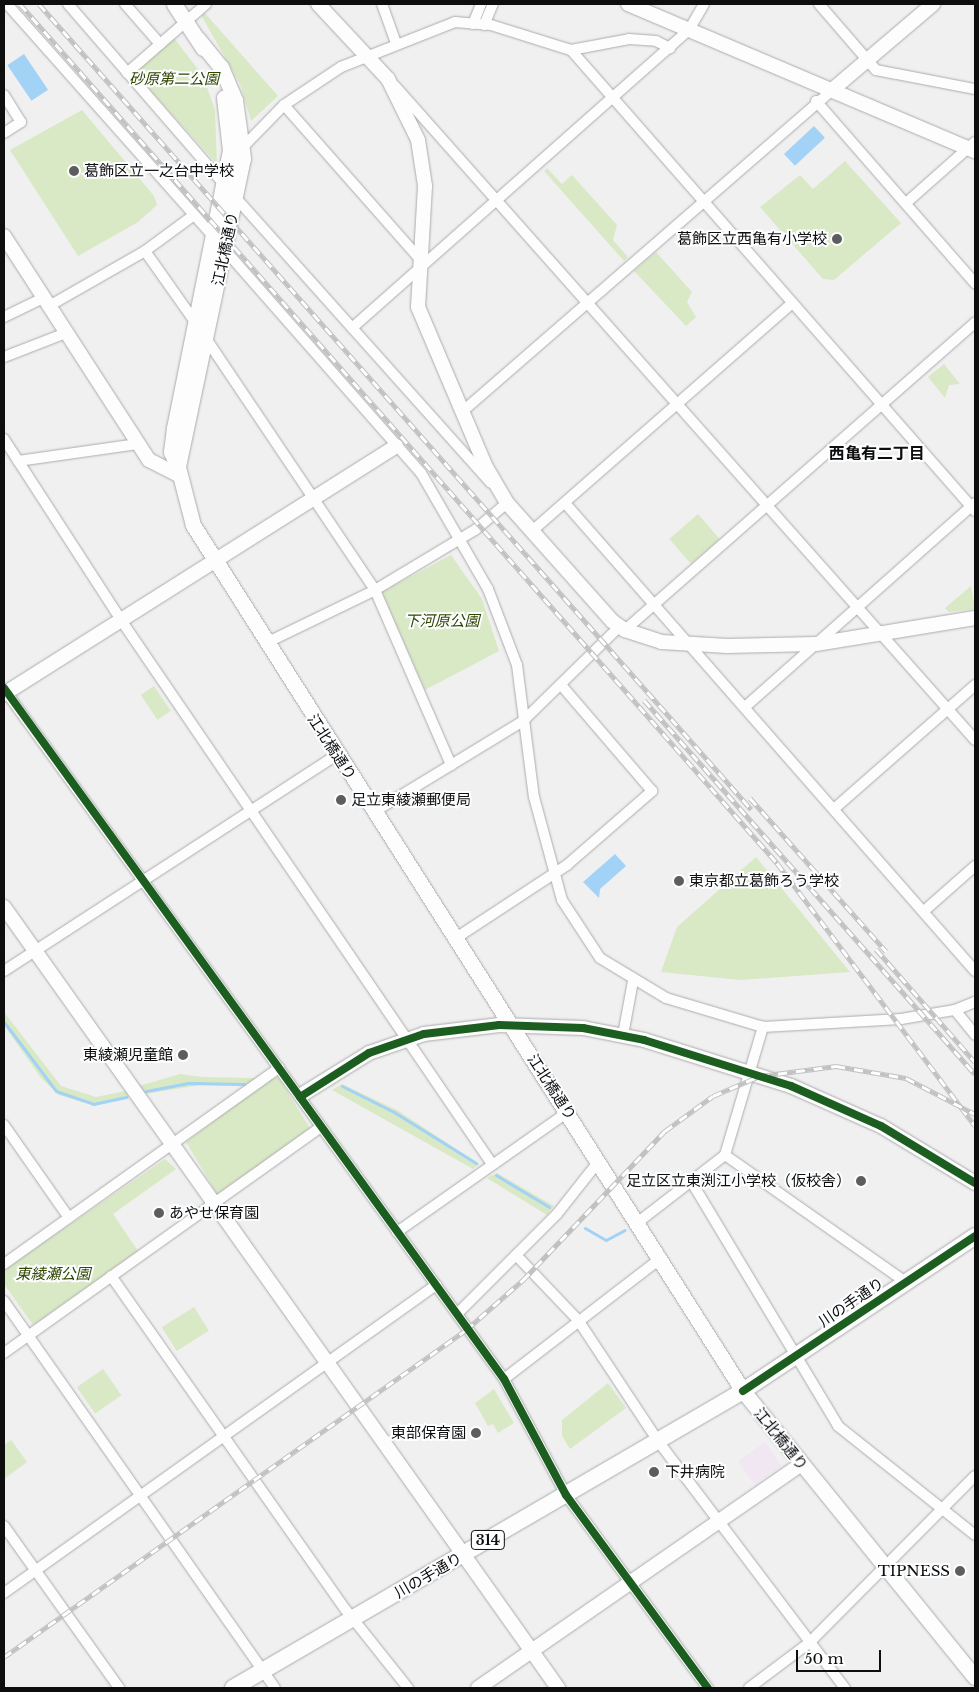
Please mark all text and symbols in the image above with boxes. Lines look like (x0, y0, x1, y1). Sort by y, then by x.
park label: 砂原第二公園 (129, 70, 219, 88)
place label: 葛飾区立一之台中学校 (84, 162, 234, 180)
marker: 葛飾区立一之台中学校 (68, 165, 80, 177)
street label: 江北橋通り (208, 210, 242, 288)
place label: 葛飾区立西亀有小学校 (677, 230, 827, 248)
marker: 葛飾区立西亀有小学校 (831, 233, 843, 245)
district label: 西亀有二丁目 (829, 443, 925, 463)
park label: 下河原公園 (405, 612, 479, 630)
street label: 江北橋通り (304, 711, 360, 783)
place label: 足立東綾瀬郵便局 (351, 791, 471, 809)
marker: 足立東綾瀬郵便局 (335, 794, 347, 806)
place label: 東京都立葛飾ろう学校 (689, 872, 839, 890)
marker: 東京都立葛飾ろう学校 (673, 875, 685, 887)
place label: 東綾瀬児童館 (83, 1046, 173, 1064)
marker: 東綾瀬児童館 (177, 1049, 189, 1061)
street label: 江北橋通り (524, 1051, 580, 1123)
place label: 足立区立東渕江小学校（仮校舎） (626, 1172, 851, 1190)
marker: 足立区立東渕江小学校（仮校舎） (855, 1175, 867, 1187)
place label: あやせ保育園 (169, 1204, 259, 1222)
marker: あやせ保育園 (153, 1207, 165, 1219)
park label: 東綾瀬公園 (16, 1265, 90, 1283)
street label: 川の手通り (815, 1274, 887, 1330)
street label: 江北橋通り (750, 1404, 812, 1474)
place label: 東部保育園 (391, 1424, 466, 1442)
marker: 東部保育園 (470, 1427, 482, 1439)
place label: 下井病院 (665, 1463, 725, 1481)
marker: 下井病院 (647, 1465, 661, 1479)
road number: 314 (470, 1528, 506, 1552)
street label: 川の手通り (391, 1548, 465, 1602)
place label: TIPNESS (878, 1562, 950, 1580)
marker: TIPNESS (954, 1565, 966, 1577)
scale bar (799, 1640, 884, 1672)
text: 50 m (804, 1649, 844, 1668)

